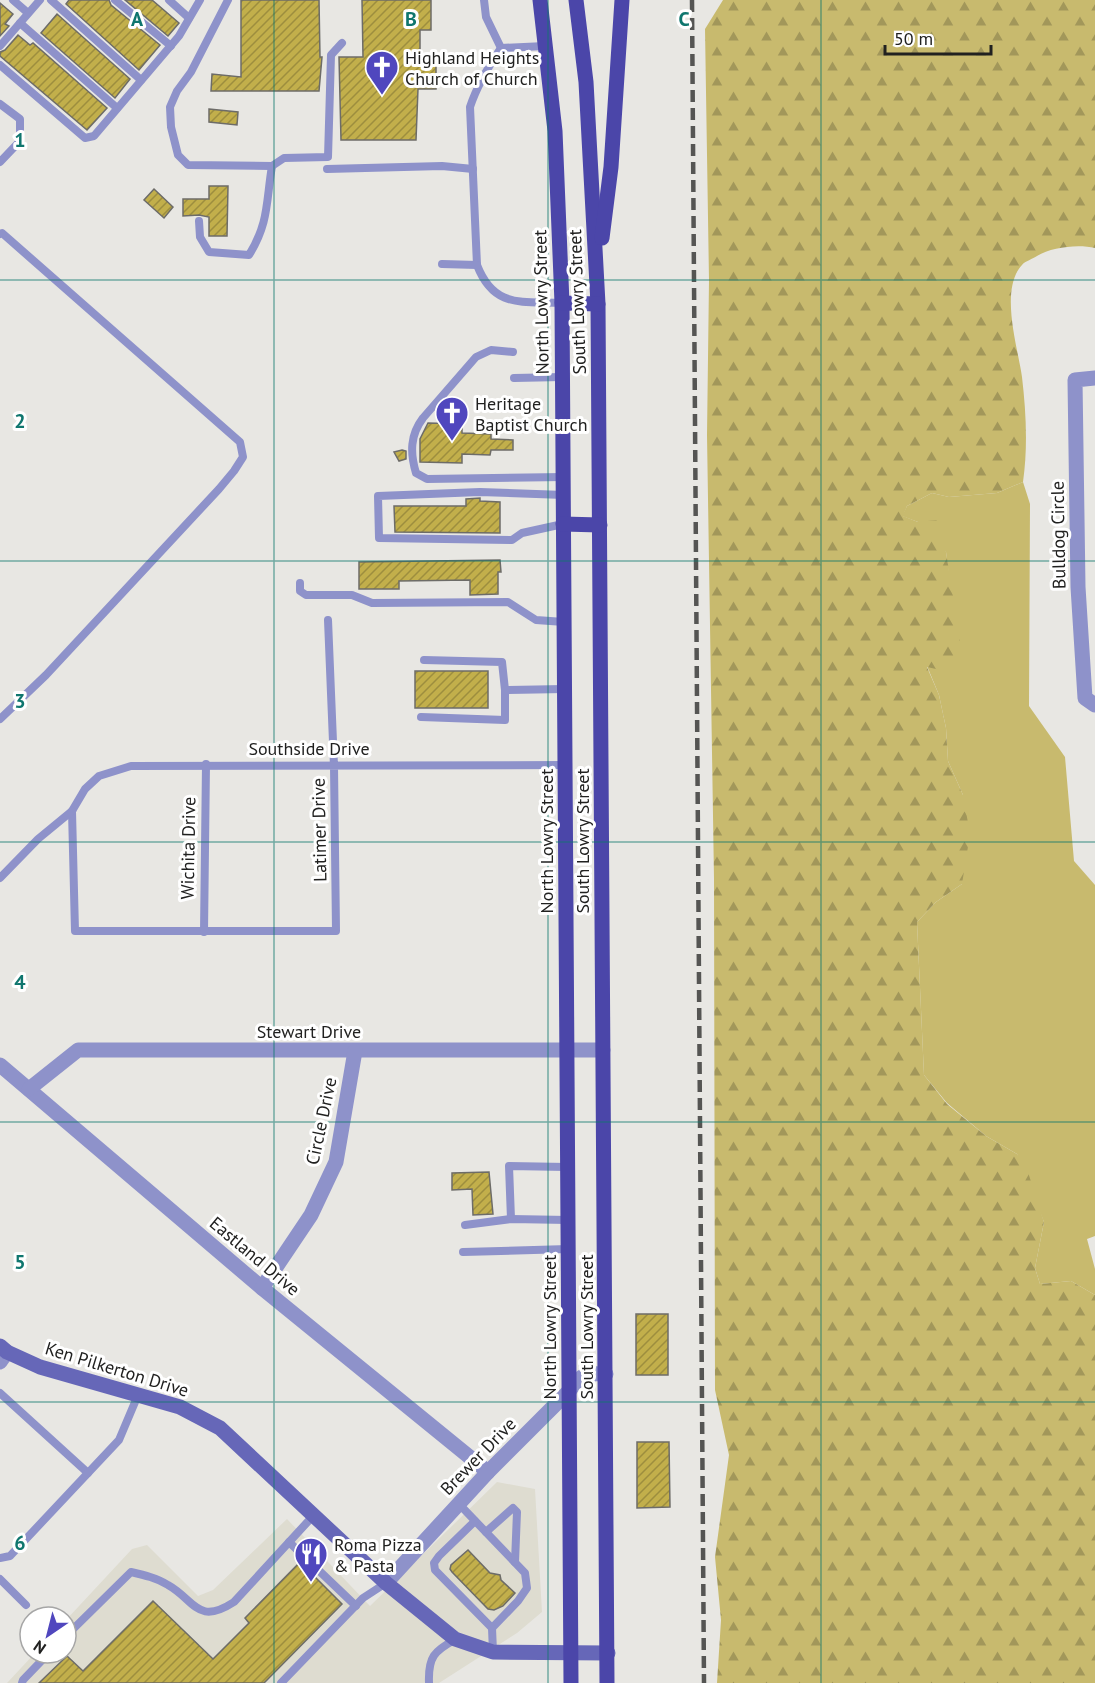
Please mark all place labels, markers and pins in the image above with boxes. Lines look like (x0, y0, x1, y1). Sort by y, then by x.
place label: Highland Heights Church of Church (405, 46, 539, 90)
church icon: Highland Heights Church of Church (364, 49, 400, 96)
place label: Heritage Baptist Church (475, 392, 588, 436)
church icon: Heritage Baptist Church (434, 395, 470, 442)
place label: Roma Pizza & Pasta (334, 1533, 422, 1577)
restaurant icon: Roma Pizza & Pasta (293, 1536, 329, 1583)

